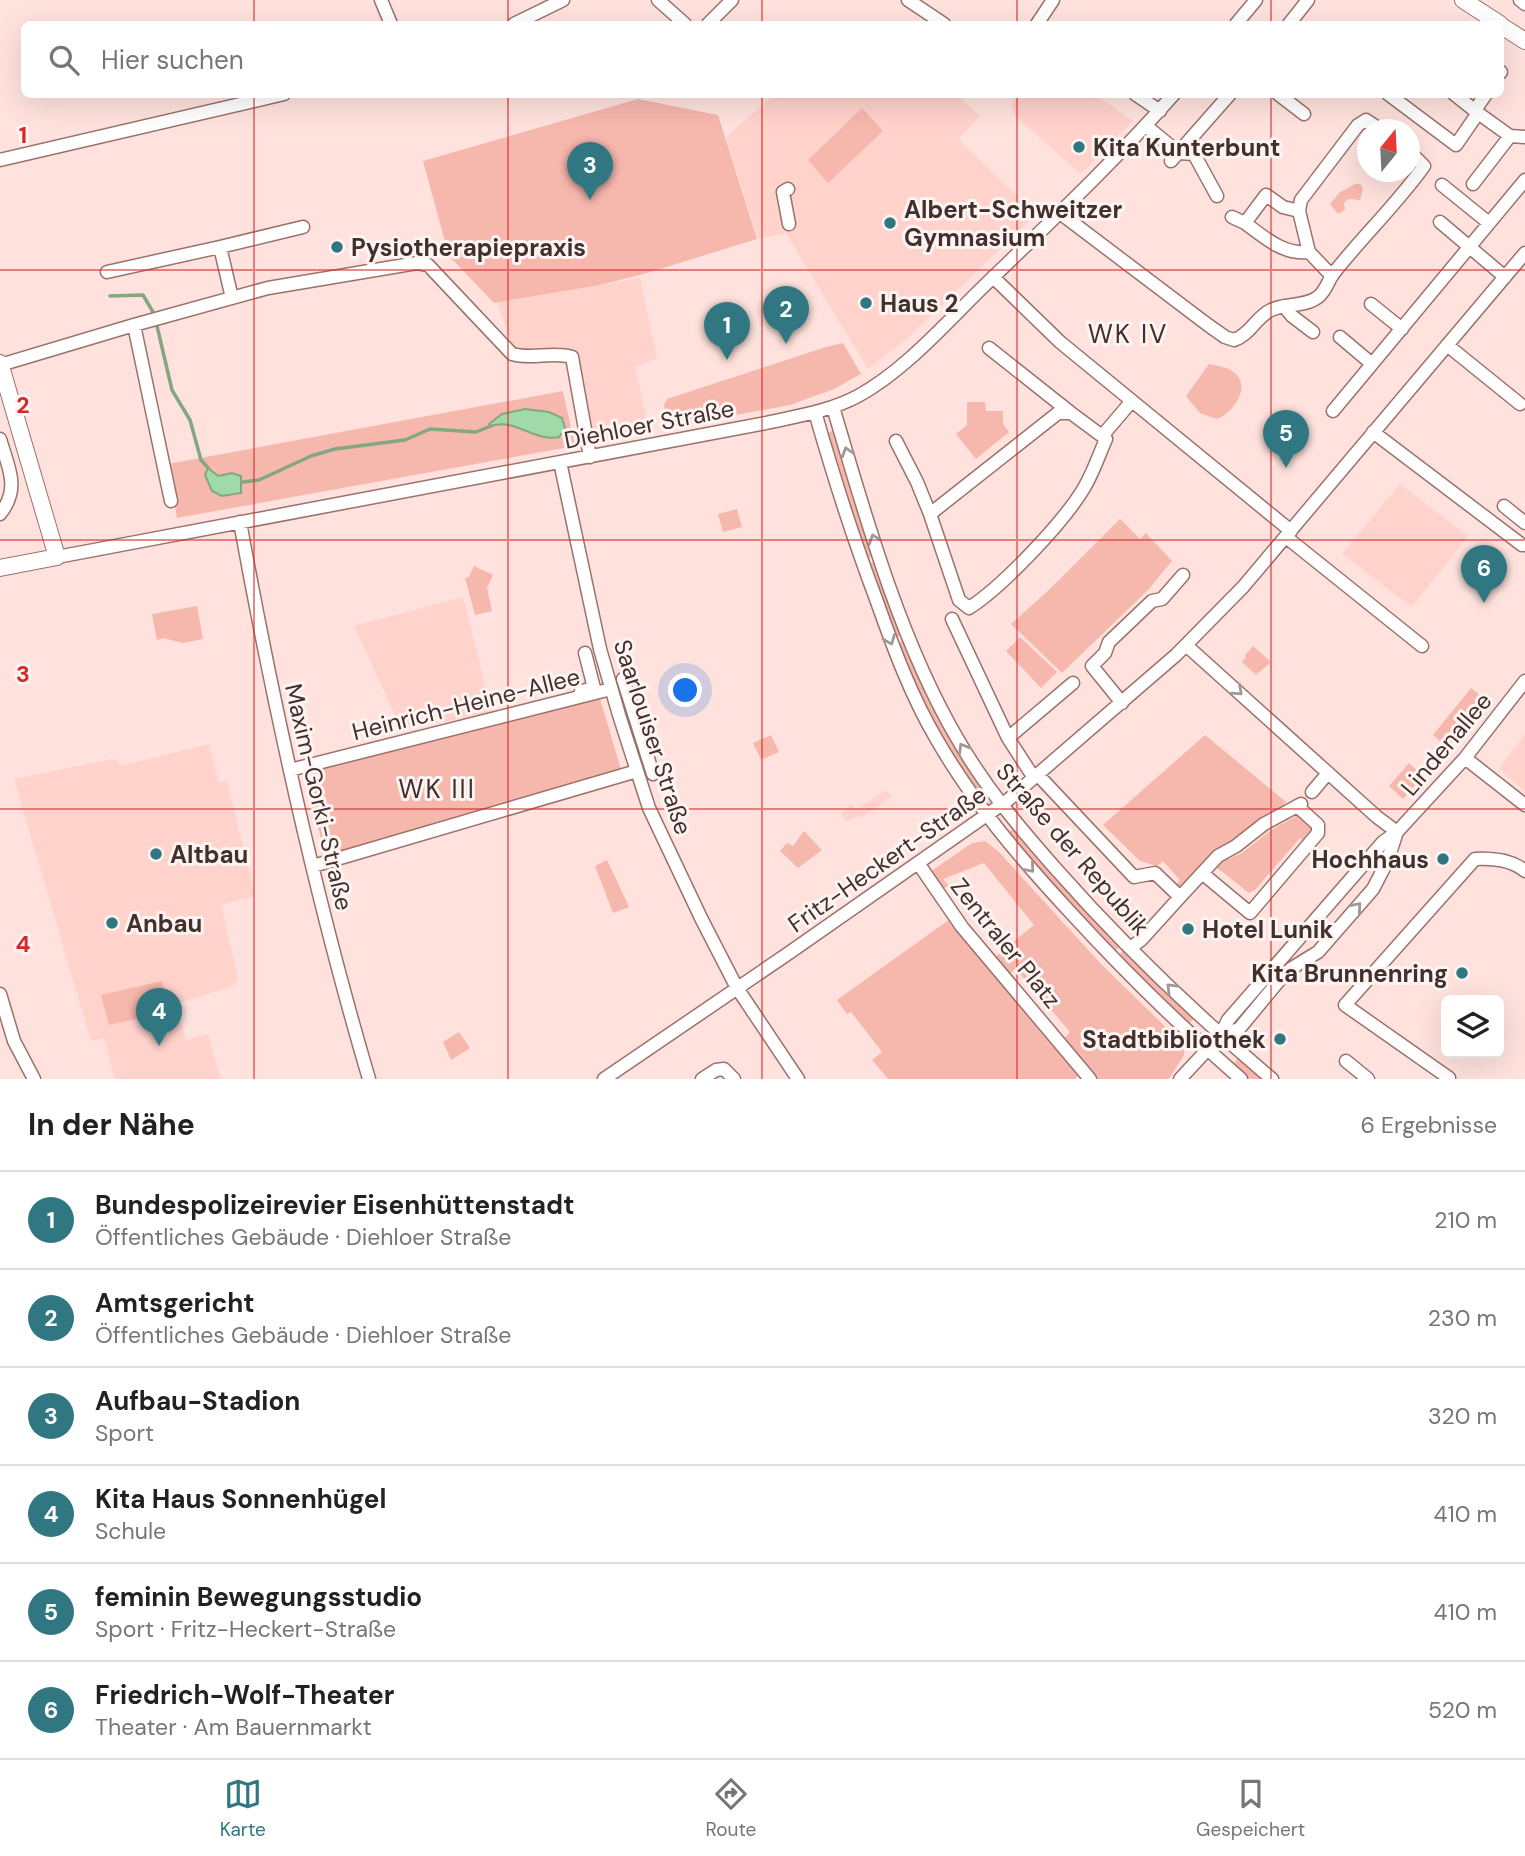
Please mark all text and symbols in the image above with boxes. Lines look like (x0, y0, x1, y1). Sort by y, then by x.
search box (21, 21, 1504, 98)
icon: search (45, 41, 83, 79)
text: Hier suchen (101, 43, 244, 77)
north arrow (1357, 119, 1420, 182)
text: 1 (19, 120, 27, 150)
place label: Kita Kunterbunt (1093, 132, 1281, 163)
marker: Kita Kunterbunt (1071, 139, 1087, 155)
pin: 3 (567, 142, 613, 200)
place label: Albert-Schweitzer Gymnasium (904, 194, 1122, 253)
marker: Albert-Schweitzer Gymnasium (882, 215, 898, 231)
place label: Pysiotherapiepraxis (351, 232, 586, 263)
marker: Pysiotherapiepraxis (329, 239, 345, 255)
pin: 2 (763, 286, 809, 344)
place label: Haus 2 (880, 288, 958, 319)
marker: Haus 2 (858, 295, 874, 311)
pin: 1 (704, 302, 750, 360)
district label: WK IV (1088, 317, 1168, 351)
text: 2 (16, 390, 30, 420)
street label: Diehloer Straße (561, 392, 737, 456)
pin: 5 (1263, 410, 1309, 468)
one-way arrow (840, 446, 855, 458)
one-way arrow (868, 533, 882, 546)
pin: 6 (1461, 545, 1507, 603)
one-way arrow (882, 633, 896, 645)
street label: Saarlouiser Straße (607, 635, 699, 839)
text: 3 (16, 659, 30, 689)
street label: Heinrich-Heine-Allee (349, 661, 583, 747)
your location (668, 673, 702, 707)
street label: Maxim-Gorki-Straße (278, 681, 360, 913)
one-way arrow (1230, 683, 1243, 695)
street label: Lindenallee (1394, 686, 1498, 802)
one-way arrow (958, 743, 971, 756)
street label: Straße der Republik (989, 756, 1157, 942)
district label: WK III (398, 772, 476, 806)
street label: Fritz-Heckert-Straße (782, 779, 992, 939)
place label: Altbau (170, 839, 248, 870)
place label: Hochhaus (1311, 844, 1429, 875)
marker: Altbau (148, 846, 164, 862)
marker: Hochhaus (1435, 851, 1451, 867)
one-way arrow (1022, 859, 1034, 872)
street label: Zentraler Platz (944, 872, 1068, 1014)
one-way arrow (1349, 902, 1361, 915)
place label: Anbau (126, 908, 202, 939)
place label: Hotel Lunik (1202, 914, 1333, 945)
marker: Anbau (104, 915, 120, 931)
marker: Hotel Lunik (1180, 921, 1196, 937)
text: 4 (16, 929, 31, 959)
place label: Kita Brunnenring (1251, 958, 1448, 989)
marker: Kita Brunnenring (1454, 965, 1470, 981)
one-way arrow (1166, 984, 1179, 997)
pin: 4 (136, 988, 182, 1046)
map controls (1441, 995, 1504, 1058)
button: layers (1441, 995, 1504, 1058)
place label: Stadtbibliothek (1082, 1024, 1266, 1055)
marker: Stadtbibliothek (1272, 1031, 1288, 1047)
text: In der Nähe (28, 1105, 195, 1144)
text: 6 Ergebnisse (1360, 1110, 1497, 1140)
text: Bundespolizeirevier Eisenhüttenstadt (95, 1188, 574, 1222)
text: 1 (47, 1205, 55, 1235)
text: 210 m (1434, 1205, 1497, 1235)
text: Öffentliches Gebäude · Diehloer Straße (95, 1222, 511, 1252)
text: Amtsgericht (95, 1286, 254, 1320)
text: 2 (44, 1303, 58, 1333)
text: 230 m (1428, 1303, 1497, 1333)
text: Öffentliches Gebäude · Diehloer Straße (95, 1320, 511, 1350)
text: Aufbau-Stadion (95, 1384, 300, 1418)
text: 3 (44, 1401, 58, 1431)
text: 320 m (1428, 1401, 1497, 1431)
text: Sport (95, 1418, 154, 1448)
text: Kita Haus Sonnenhügel (95, 1482, 386, 1516)
text: 4 (44, 1499, 58, 1529)
text: 410 m (1434, 1499, 1497, 1529)
text: Schule (95, 1516, 166, 1546)
text: feminin Bewegungsstudio (95, 1580, 422, 1614)
text: 5 (44, 1597, 58, 1627)
text: 410 m (1434, 1597, 1497, 1627)
text: Sport · Fritz-Heckert-Straße (95, 1614, 396, 1644)
text: Friedrich-Wolf-Theater (95, 1678, 394, 1712)
text: 6 (44, 1695, 58, 1725)
text: 520 m (1428, 1695, 1497, 1725)
text: Theater · Am Bauernmarkt (95, 1712, 372, 1742)
tab: Karte (220, 1775, 266, 1842)
tab: Route (706, 1775, 756, 1842)
tab: Gespeichert (1196, 1775, 1305, 1842)

